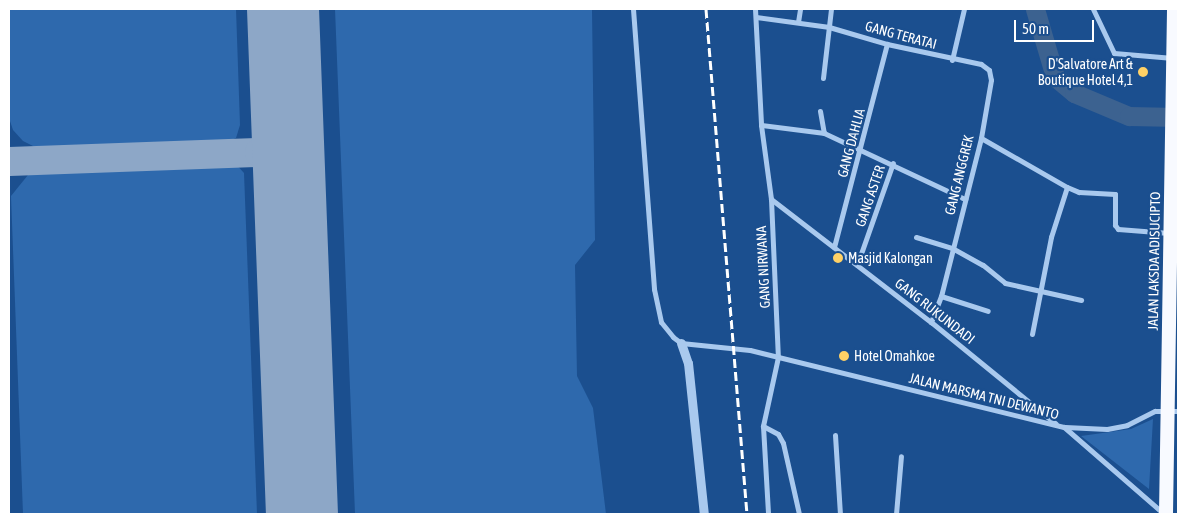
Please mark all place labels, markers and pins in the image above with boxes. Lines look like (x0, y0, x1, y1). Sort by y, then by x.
place label: D'Salvatore Art & Boutique Hotel 4,1 (1038, 56, 1133, 88)
marker: D'Salvatore Art & Boutique Hotel 4,1 (1137, 66, 1149, 78)
place label: Masjid Kalongan (848, 250, 933, 266)
marker: Masjid Kalongan (832, 252, 844, 264)
place label: Hotel Omahkoe (854, 348, 935, 364)
marker: Hotel Omahkoe (838, 350, 850, 362)

